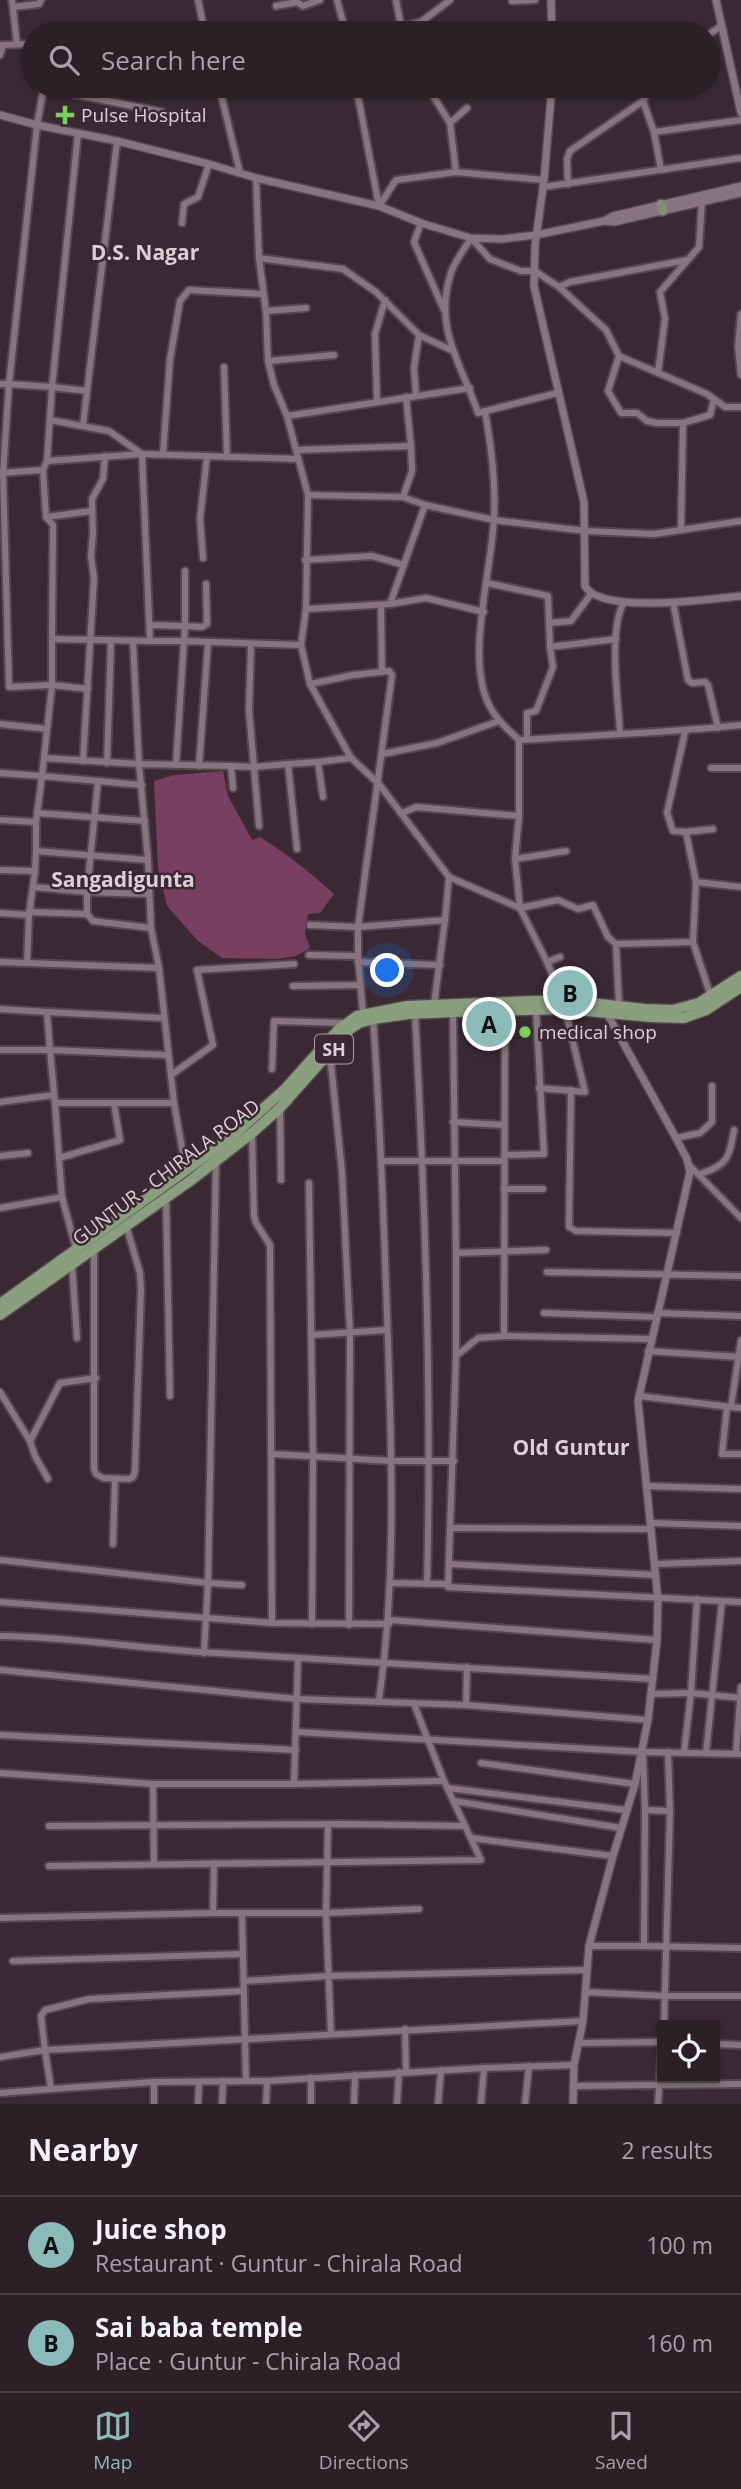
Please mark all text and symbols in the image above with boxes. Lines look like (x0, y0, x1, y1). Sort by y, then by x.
search box (21, 21, 720, 98)
icon: search (45, 41, 83, 79)
text: Search here (101, 42, 246, 78)
place label: Pulse Hospital (81, 102, 207, 128)
marker: Pulse Hospital (55, 105, 75, 125)
district label: D.S. Nagar (91, 238, 200, 266)
district label: Sangadigunta (51, 865, 195, 893)
your location (370, 953, 404, 987)
pin: B (547, 967, 593, 1019)
pin: A (466, 998, 512, 1050)
place label: medical shop (539, 1019, 657, 1045)
marker: medical shop (517, 1024, 533, 1040)
road number: SH (315, 1034, 353, 1064)
street label: GUNTUR - CHIRALA ROAD (67, 1093, 265, 1251)
district label: Old Guntur (512, 1433, 630, 1461)
map controls (657, 2020, 720, 2083)
button: locate (657, 2020, 720, 2083)
text: Nearby (28, 2129, 138, 2170)
text: 2 results (622, 2134, 713, 2166)
text: Juice shop (95, 2211, 227, 2247)
text: A (43, 2229, 59, 2261)
text: 100 m (646, 2229, 713, 2261)
text: Restaurant · Guntur - Chirala Road (95, 2247, 463, 2279)
text: Sai baba temple (95, 2309, 303, 2345)
text: B (43, 2327, 59, 2359)
text: 160 m (646, 2327, 713, 2359)
text: Place · Guntur - Chirala Road (95, 2345, 401, 2377)
tab: Map (93, 2407, 132, 2475)
tab: Directions (319, 2407, 409, 2475)
tab: Saved (595, 2407, 648, 2475)

